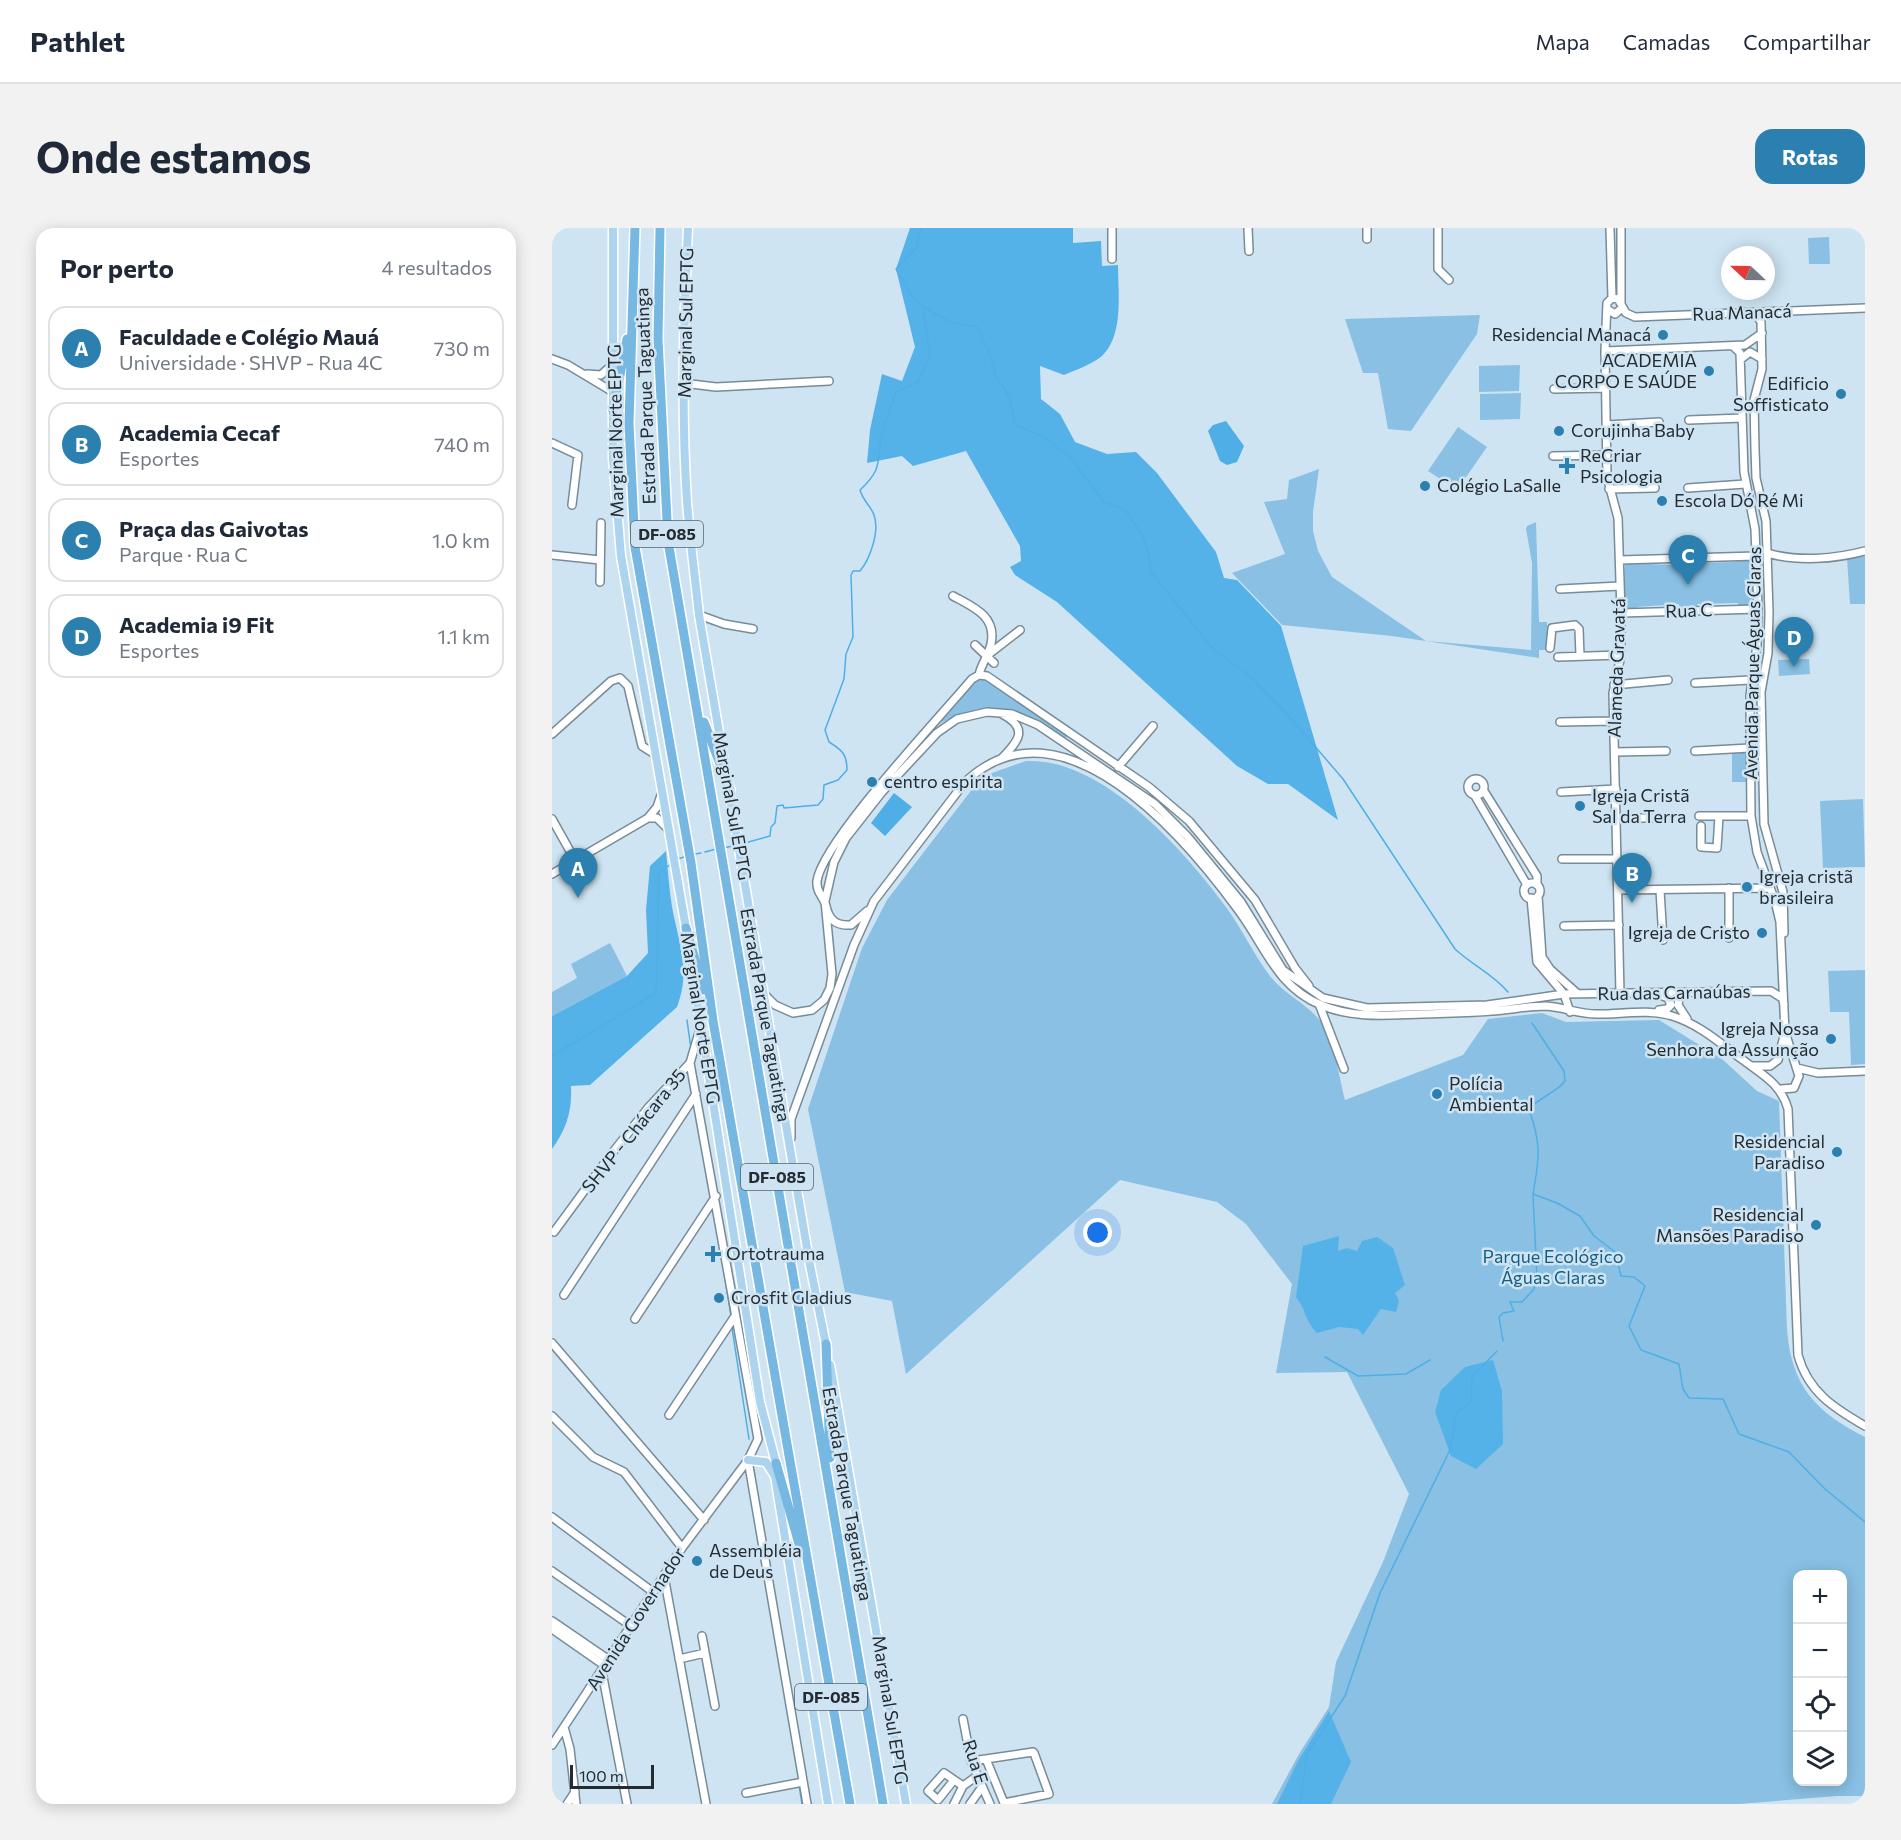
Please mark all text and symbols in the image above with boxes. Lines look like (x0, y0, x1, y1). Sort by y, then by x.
text: Pathlet (30, 24, 125, 58)
text: Mapa (1536, 29, 1590, 54)
text: Camadas (1623, 29, 1710, 54)
text: Compartilhar (1743, 29, 1871, 54)
button: Rotas (1755, 129, 1865, 184)
text: Onde estamos (36, 130, 311, 182)
north arrow (1721, 246, 1775, 300)
street label: Marginal Sul EPTG (673, 248, 697, 398)
text: Por perto (60, 252, 174, 283)
text: 4 resultados (382, 255, 492, 279)
street label: Estrada Parque Taguatinga (630, 287, 660, 505)
street label: Rua Manacá (1692, 299, 1792, 325)
text: Faculdade e Colégio Mauá (119, 323, 379, 350)
place label: Residencial Manacá (1492, 323, 1651, 345)
marker: Residencial Manacá (1656, 328, 1670, 342)
text: A (74, 336, 89, 360)
text: 730 m (434, 336, 490, 360)
street label: Marginal Norte EPTG (602, 344, 628, 518)
place label: ACADEMIA CORPO E SAÚDE (1555, 349, 1697, 392)
text: Universidade · SHVP - Rua 4C (119, 350, 383, 374)
marker: ACADEMIA CORPO E SAÚDE (1702, 364, 1716, 378)
place label: Edificio Soffisticato (1733, 372, 1829, 415)
marker: Edificio Soffisticato (1834, 387, 1848, 401)
text: Academia Cecaf (119, 419, 280, 446)
place label: Corujinha Baby (1571, 419, 1695, 441)
marker: Corujinha Baby (1552, 424, 1566, 438)
text: B (75, 432, 88, 456)
text: 740 m (434, 432, 490, 456)
place label: ReCriar Psicologia (1580, 444, 1663, 487)
text: Esportes (119, 446, 199, 470)
marker: ReCriar Psicologia (1558, 457, 1576, 475)
place label: Colégio LaSalle (1437, 474, 1561, 496)
marker: Colégio LaSalle (1418, 479, 1432, 493)
place label: Escola Dó Ré Mi (1674, 489, 1804, 511)
marker: Escola Dó Ré Mi (1655, 494, 1669, 508)
text: Praça das Gaivotas (119, 515, 309, 542)
road number: DF-085 (631, 521, 703, 547)
text: C (75, 528, 88, 552)
text: 1.0 km (432, 528, 490, 552)
pin: C (1668, 536, 1708, 585)
text: Parque · Rua C (119, 542, 248, 566)
street label: Avenida Parque Águas Claras (1739, 546, 1765, 780)
street label: Alameda Gravatá (1603, 598, 1629, 738)
street label: Rua C (1665, 598, 1713, 622)
text: Academia i9 Fit (119, 611, 274, 638)
pin: D (1774, 618, 1814, 667)
text: D (74, 624, 89, 648)
text: 1.1 km (438, 624, 490, 648)
text: Esportes (119, 638, 199, 662)
street label: Marginal Sul EPTG (709, 730, 757, 882)
place label: centro espirita (884, 770, 1003, 792)
marker: centro espirita (865, 775, 879, 789)
place label: Igreja Cristã Sal da Terra (1592, 784, 1690, 827)
marker: Igreja Cristã Sal da Terra (1573, 799, 1587, 813)
pin: A (558, 848, 598, 898)
pin: B (1612, 854, 1652, 903)
place label: Igreja cristã brasileira (1759, 865, 1853, 908)
marker: Igreja cristã brasileira (1740, 880, 1754, 894)
street label: Estrada Parque Taguatinga (736, 906, 796, 1124)
place label: Igreja de Cristo (1628, 921, 1750, 943)
marker: Igreja de Cristo (1755, 926, 1769, 940)
street label: Marginal Norte EPTG (677, 930, 725, 1105)
street label: Rua das Carnaúbas (1597, 980, 1751, 1004)
place label: Igreja Nossa Senhora da Assunção (1646, 1017, 1819, 1060)
marker: Igreja Nossa Senhora da Assunção (1824, 1032, 1838, 1046)
street label: SHVP - Chácara 35 (577, 1064, 690, 1197)
place label: Polícia Ambiental (1449, 1072, 1534, 1115)
marker: Polícia Ambiental (1430, 1087, 1444, 1101)
place label: Residencial Paradiso (1734, 1130, 1825, 1173)
marker: Residencial Paradiso (1830, 1145, 1844, 1159)
road number: DF-085 (741, 1164, 813, 1190)
place label: Residencial Mansões Paradiso (1656, 1203, 1804, 1246)
your location (1083, 1218, 1112, 1247)
marker: Residencial Mansões Paradiso (1809, 1218, 1823, 1232)
place label: Ortotrauma (726, 1242, 825, 1264)
marker: Ortotrauma (704, 1245, 722, 1263)
park label: Parque Ecológico Águas Claras (1483, 1245, 1623, 1288)
place label: Crosfit Gladius (731, 1286, 852, 1308)
marker: Crosfit Gladius (712, 1291, 726, 1305)
street label: Estrada Parque Taguatinga (818, 1385, 878, 1603)
place label: Assembléia de Deus (709, 1539, 802, 1582)
street label: Avenida Governador (581, 1543, 689, 1694)
marker: Assembléia de Deus (690, 1554, 704, 1568)
map controls (1793, 1570, 1847, 1786)
button: + (1793, 1570, 1847, 1624)
button: − (1793, 1624, 1847, 1678)
street label: Marginal Sul EPTG (868, 1634, 914, 1786)
button: locate (1793, 1678, 1847, 1732)
road number: DF-085 (795, 1684, 867, 1710)
button: layers (1793, 1732, 1847, 1786)
street label: Rua E (958, 1737, 993, 1787)
scale bar (570, 1762, 654, 1790)
text: 100 m (579, 1766, 624, 1785)

